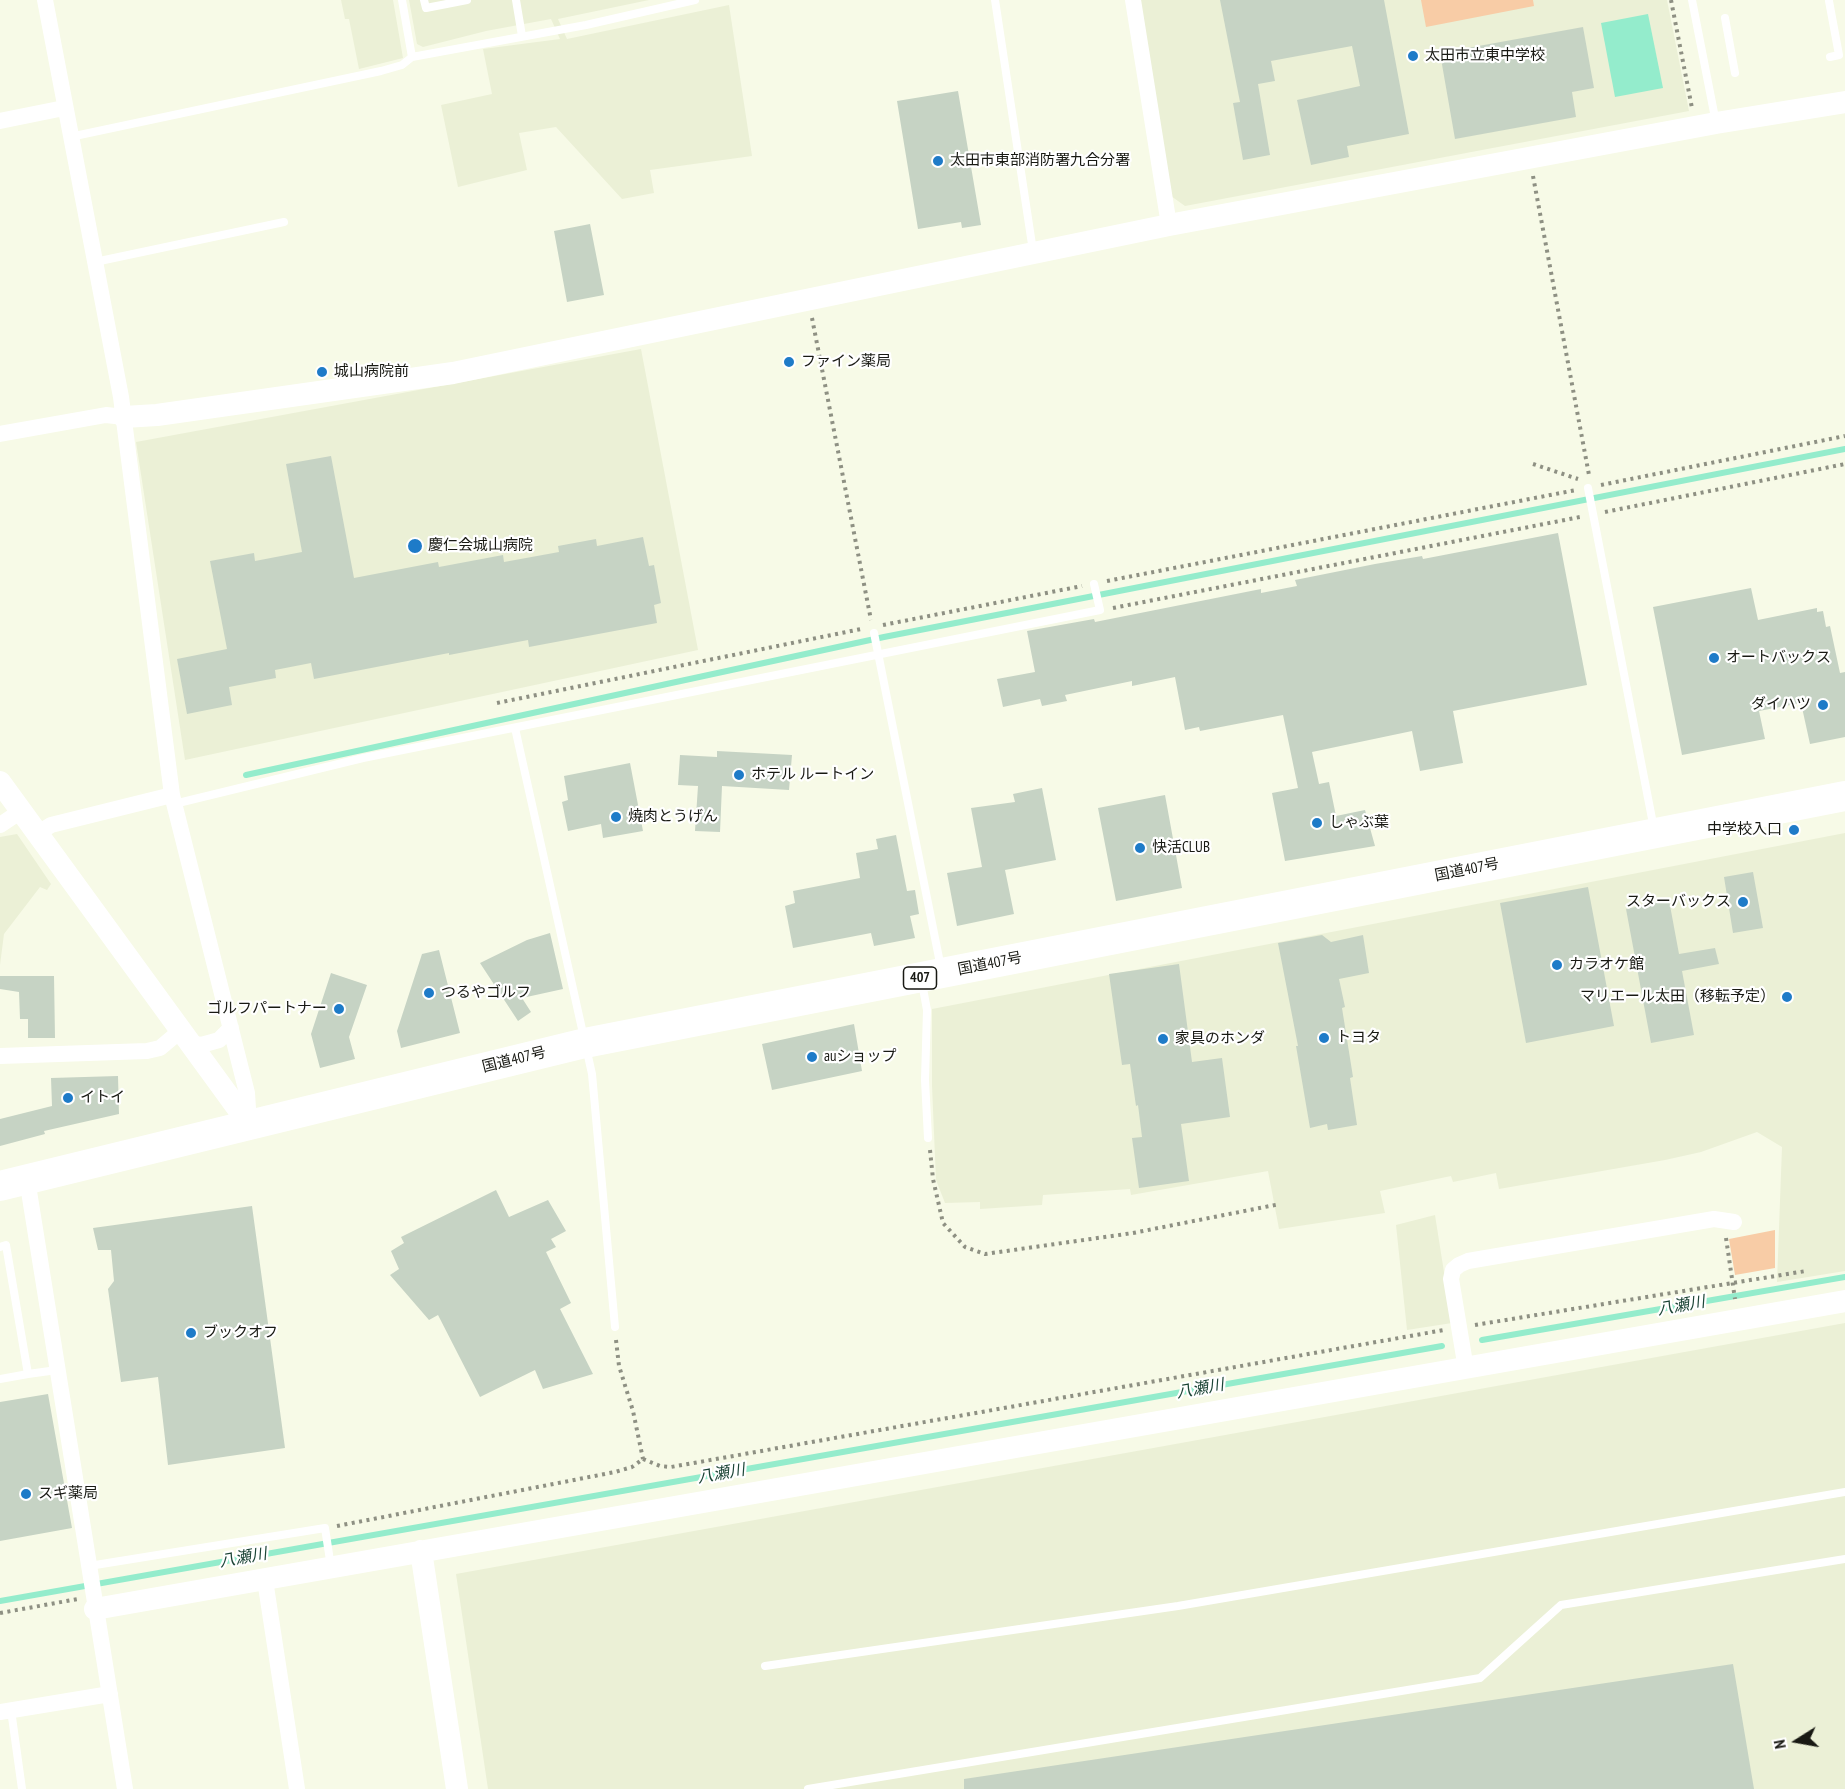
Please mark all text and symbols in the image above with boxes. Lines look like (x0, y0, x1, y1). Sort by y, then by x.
place label: 太田市立東中学校 (1425, 47, 1545, 65)
marker: 太田市立東中学校 (1406, 49, 1420, 63)
place label: 太田市東部消防署九合分署 (950, 152, 1130, 170)
marker: 太田市東部消防署九合分署 (931, 154, 945, 168)
place label: ファイン薬局 (801, 353, 891, 371)
marker: ファイン薬局 (782, 355, 796, 369)
place label: 城山病院前 (334, 363, 409, 381)
marker: 城山病院前 (315, 365, 329, 379)
marker: 慶仁会城山病院 (406, 537, 424, 555)
place label: 慶仁会城山病院 (428, 537, 533, 555)
place label: オートバックス (1726, 649, 1831, 667)
marker: オートバックス (1707, 651, 1721, 665)
place label: ダイハツ (1751, 696, 1811, 714)
marker: ダイハツ (1816, 698, 1830, 712)
place label: ホテル ルートイン (751, 766, 874, 784)
marker: ホテル ルートイン (732, 768, 746, 782)
place label: 焼肉とうげん (628, 808, 718, 826)
marker: 焼肉とうげん (609, 810, 623, 824)
place label: しゃぶ葉 (1329, 814, 1389, 832)
marker: しゃぶ葉 (1310, 816, 1324, 830)
place label: 中学校入口 (1707, 821, 1782, 839)
marker: 中学校入口 (1787, 823, 1801, 837)
place label: 快活CLUB (1152, 839, 1210, 857)
marker: 快活CLUB (1133, 841, 1147, 855)
street label: 国道407号 (1433, 855, 1501, 885)
place label: スターバックス (1626, 893, 1731, 911)
marker: スターバックス (1736, 895, 1750, 909)
street label: 国道407号 (956, 949, 1024, 979)
place label: カラオケ館 (1569, 956, 1644, 974)
marker: カラオケ館 (1550, 958, 1564, 972)
road number: 407 (904, 967, 936, 989)
place label: つるやゴルフ (441, 984, 531, 1002)
marker: つるやゴルフ (422, 986, 436, 1000)
place label: マリエール太田（移転予定） (1580, 988, 1775, 1006)
marker: マリエール太田（移転予定） (1780, 990, 1794, 1004)
place label: ゴルフパートナー (207, 1000, 327, 1018)
marker: ゴルフパートナー (332, 1002, 346, 1016)
place label: トヨタ (1336, 1029, 1381, 1047)
place label: 家具のホンダ (1175, 1030, 1265, 1048)
marker: トヨタ (1317, 1031, 1331, 1045)
marker: 家具のホンダ (1156, 1032, 1170, 1046)
street label: 国道407号 (480, 1043, 548, 1077)
place label: auショップ (824, 1048, 897, 1066)
marker: auショップ (805, 1050, 819, 1064)
place label: イトイ (80, 1089, 125, 1107)
marker: イトイ (61, 1091, 75, 1105)
water label: 八瀬川 (1656, 1292, 1706, 1320)
place label: ブックオフ (203, 1324, 278, 1342)
marker: ブックオフ (184, 1326, 198, 1340)
water label: 八瀬川 (1175, 1375, 1225, 1403)
water label: 八瀬川 (696, 1460, 746, 1488)
place label: スギ薬局 (38, 1485, 98, 1503)
marker: スギ薬局 (19, 1487, 33, 1501)
water label: 八瀬川 (218, 1544, 268, 1572)
north arrow (1767, 1711, 1827, 1771)
text: N (1769, 1738, 1790, 1751)

